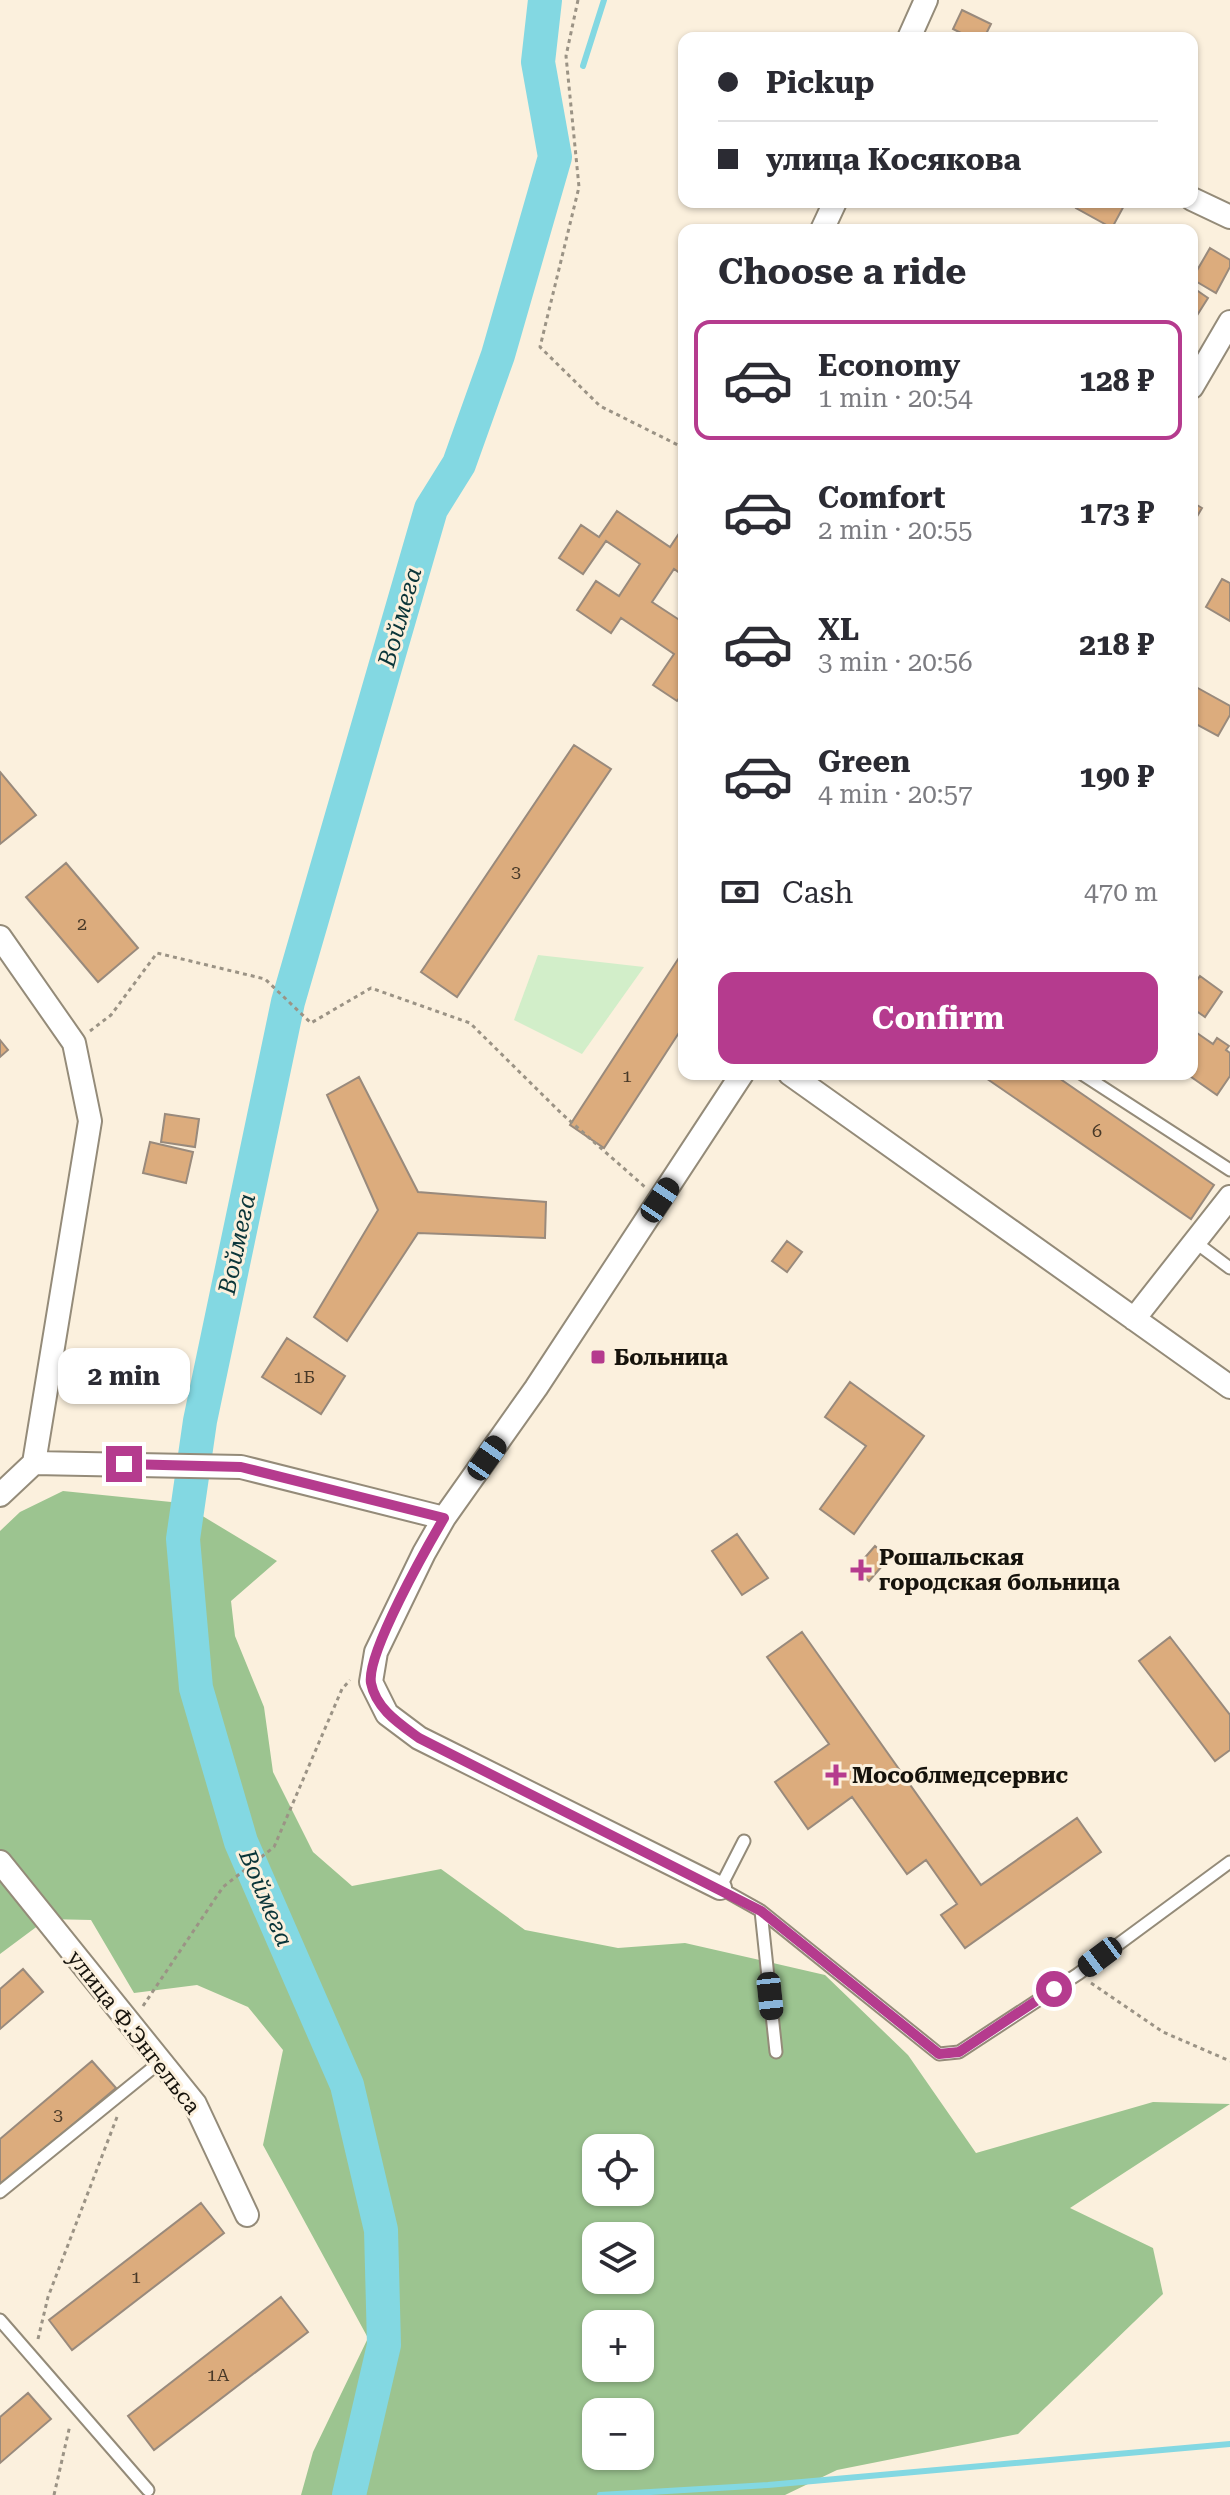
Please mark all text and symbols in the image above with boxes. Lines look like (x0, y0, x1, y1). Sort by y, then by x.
text: Pickup (766, 65, 874, 100)
text: улица Косякова (766, 142, 1021, 177)
text: Choose a ride (718, 251, 966, 293)
icon: car (722, 344, 794, 416)
text: Economy (818, 348, 960, 383)
text: 128 ₽ (1079, 363, 1154, 398)
text: 1 min · 20:54 (818, 383, 973, 413)
icon: car (722, 476, 794, 548)
text: Comfort (818, 480, 945, 515)
text: 173 ₽ (1079, 495, 1154, 530)
text: 2 min · 20:55 (818, 515, 973, 545)
water label: Воймега (372, 564, 428, 671)
icon: car (722, 608, 794, 680)
text: XL (818, 612, 859, 647)
text: 218 ₽ (1079, 627, 1154, 662)
text: 3 min · 20:56 (818, 647, 973, 677)
icon: car (722, 740, 794, 812)
text: Green (818, 744, 910, 779)
text: 190 ₽ (1079, 759, 1154, 794)
text: 4 min · 20:57 (818, 779, 973, 809)
house number: 3 (511, 861, 521, 882)
icon: cash (718, 870, 762, 914)
text: Cash (782, 875, 853, 910)
text: 470 m (1084, 877, 1158, 907)
house number: 2 (77, 913, 87, 934)
button: Confirm (718, 972, 1158, 1064)
house number: 1 (622, 1065, 632, 1086)
house number: 6 (1092, 1120, 1102, 1141)
car (637, 1173, 683, 1227)
water label: Воймега (212, 1191, 261, 1298)
place label: Больница (614, 1345, 728, 1370)
callout: 2 min (58, 1348, 190, 1404)
marker: Больница (589, 1348, 607, 1366)
text: 2 min (88, 1361, 160, 1391)
house number: 1Б (293, 1366, 315, 1387)
car (463, 1431, 511, 1485)
route end (106, 1446, 142, 1482)
place label: Рошальская городская больница (879, 1545, 1120, 1595)
marker: Рошальская городская больница (850, 1559, 872, 1581)
place label: Мособлмедсервис (852, 1763, 1069, 1788)
marker: Мособлмедсервис (827, 1766, 845, 1784)
water label: Воймега (233, 1844, 299, 1951)
car (1074, 1933, 1126, 1981)
street label: улица Ф.Энгельса (62, 1945, 206, 2119)
car (756, 1971, 784, 2021)
route start (1036, 1971, 1072, 2007)
house number: 3 (53, 2104, 63, 2125)
map controls (582, 2134, 654, 2470)
button: locate (582, 2134, 654, 2206)
button: layers (582, 2222, 654, 2294)
house number: 1 (131, 2266, 141, 2287)
button: + (582, 2310, 654, 2382)
house number: 1А (207, 2364, 230, 2385)
button: − (582, 2398, 654, 2470)

